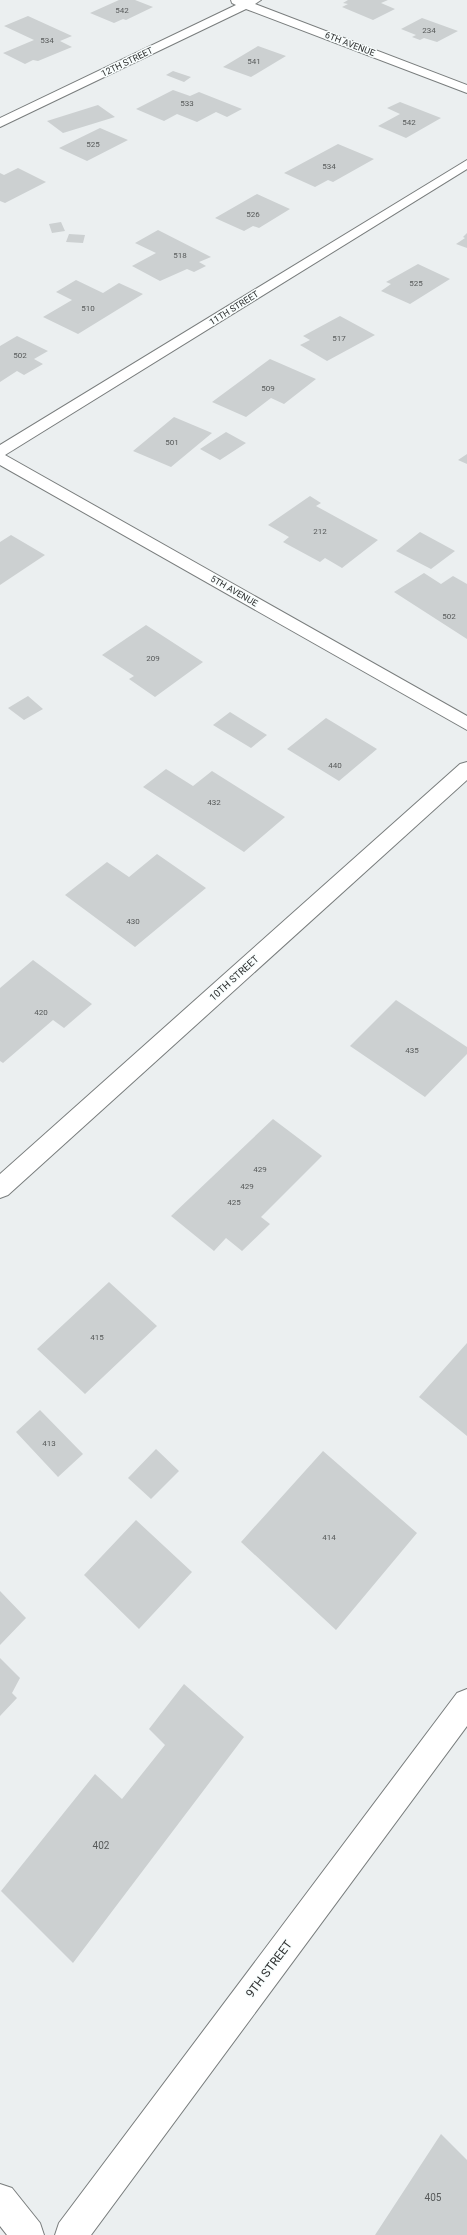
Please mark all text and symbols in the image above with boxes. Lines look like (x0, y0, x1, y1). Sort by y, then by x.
house number: 542 (115, 6, 129, 15)
house number: 234 (422, 26, 436, 35)
street label: 6TH AVENUE (324, 30, 376, 58)
house number: 534 (40, 36, 54, 45)
street label: 12TH STREET (100, 45, 155, 79)
house number: 541 (247, 57, 261, 66)
house number: 533 (180, 99, 194, 108)
house number: 542 (402, 118, 416, 127)
house number: 525 (86, 140, 100, 149)
house number: 534 (322, 162, 336, 171)
house number: 526 (246, 210, 260, 219)
house number: 518 (173, 251, 187, 260)
house number: 525 (409, 279, 423, 288)
street label: 11TH STREET (208, 289, 261, 327)
house number: 510 (81, 304, 95, 313)
house number: 517 (332, 334, 346, 343)
house number: 502 (13, 351, 27, 360)
house number: 509 (261, 384, 275, 393)
house number: 501 (165, 438, 179, 447)
house number: 212 (313, 527, 327, 536)
street label: 5TH AVENUE (209, 573, 259, 609)
house number: 502 (442, 612, 456, 621)
house number: 209 (146, 654, 160, 663)
house number: 440 (328, 761, 342, 770)
house number: 432 (207, 798, 221, 807)
house number: 430 (126, 917, 140, 926)
street label: 10TH STREET (207, 953, 261, 1003)
house number: 420 (34, 1008, 48, 1017)
house number: 435 (405, 1046, 419, 1055)
house number: 429 (253, 1165, 267, 1174)
house number: 429 (240, 1182, 254, 1191)
house number: 425 (227, 1198, 241, 1207)
house number: 415 (90, 1333, 104, 1342)
house number: 413 (42, 1439, 56, 1448)
house number: 414 (322, 1533, 336, 1542)
house number: 402 (93, 1840, 110, 1851)
street label: 9TH STREET (243, 1938, 295, 2000)
house number: 405 (425, 2192, 442, 2203)

